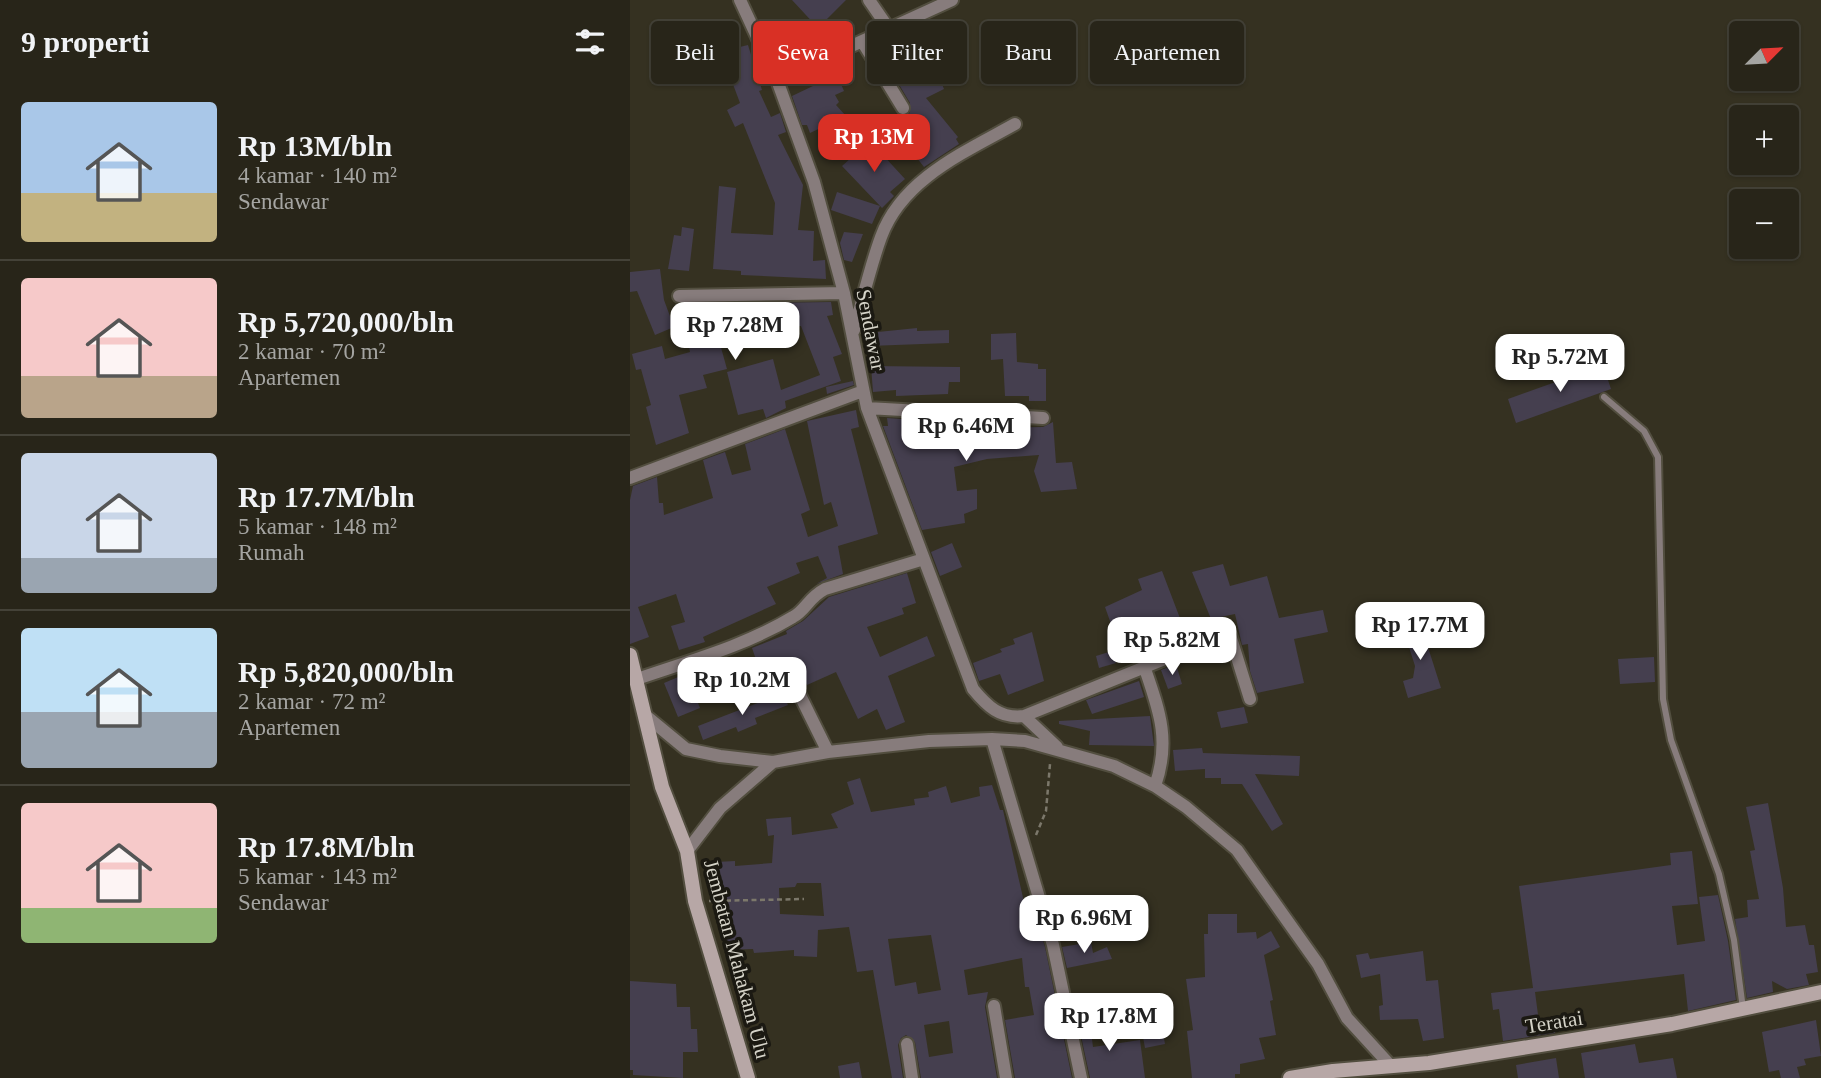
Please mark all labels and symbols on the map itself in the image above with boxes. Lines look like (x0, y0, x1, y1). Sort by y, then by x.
north arrow (1729, 21, 1799, 91)
pin: Rp 13M (817, 114, 931, 174)
street label: Sendawar (851, 287, 891, 373)
pin: Rp 7.28M (663, 302, 807, 362)
pin: Rp 5.72M (1488, 334, 1632, 394)
pin: Rp 6.46M (894, 404, 1038, 463)
pin: Rp 17.7M (1348, 602, 1492, 662)
pin: Rp 5.82M (1100, 618, 1244, 677)
pin: Rp 10.2M (670, 658, 814, 717)
street label: Jembatan Mahakam Ulu (699, 857, 775, 1062)
pin: Rp 6.96M (1012, 895, 1156, 955)
pin: Rp 17.8M (1037, 993, 1181, 1053)
street label: Teratai (1523, 1006, 1585, 1038)

